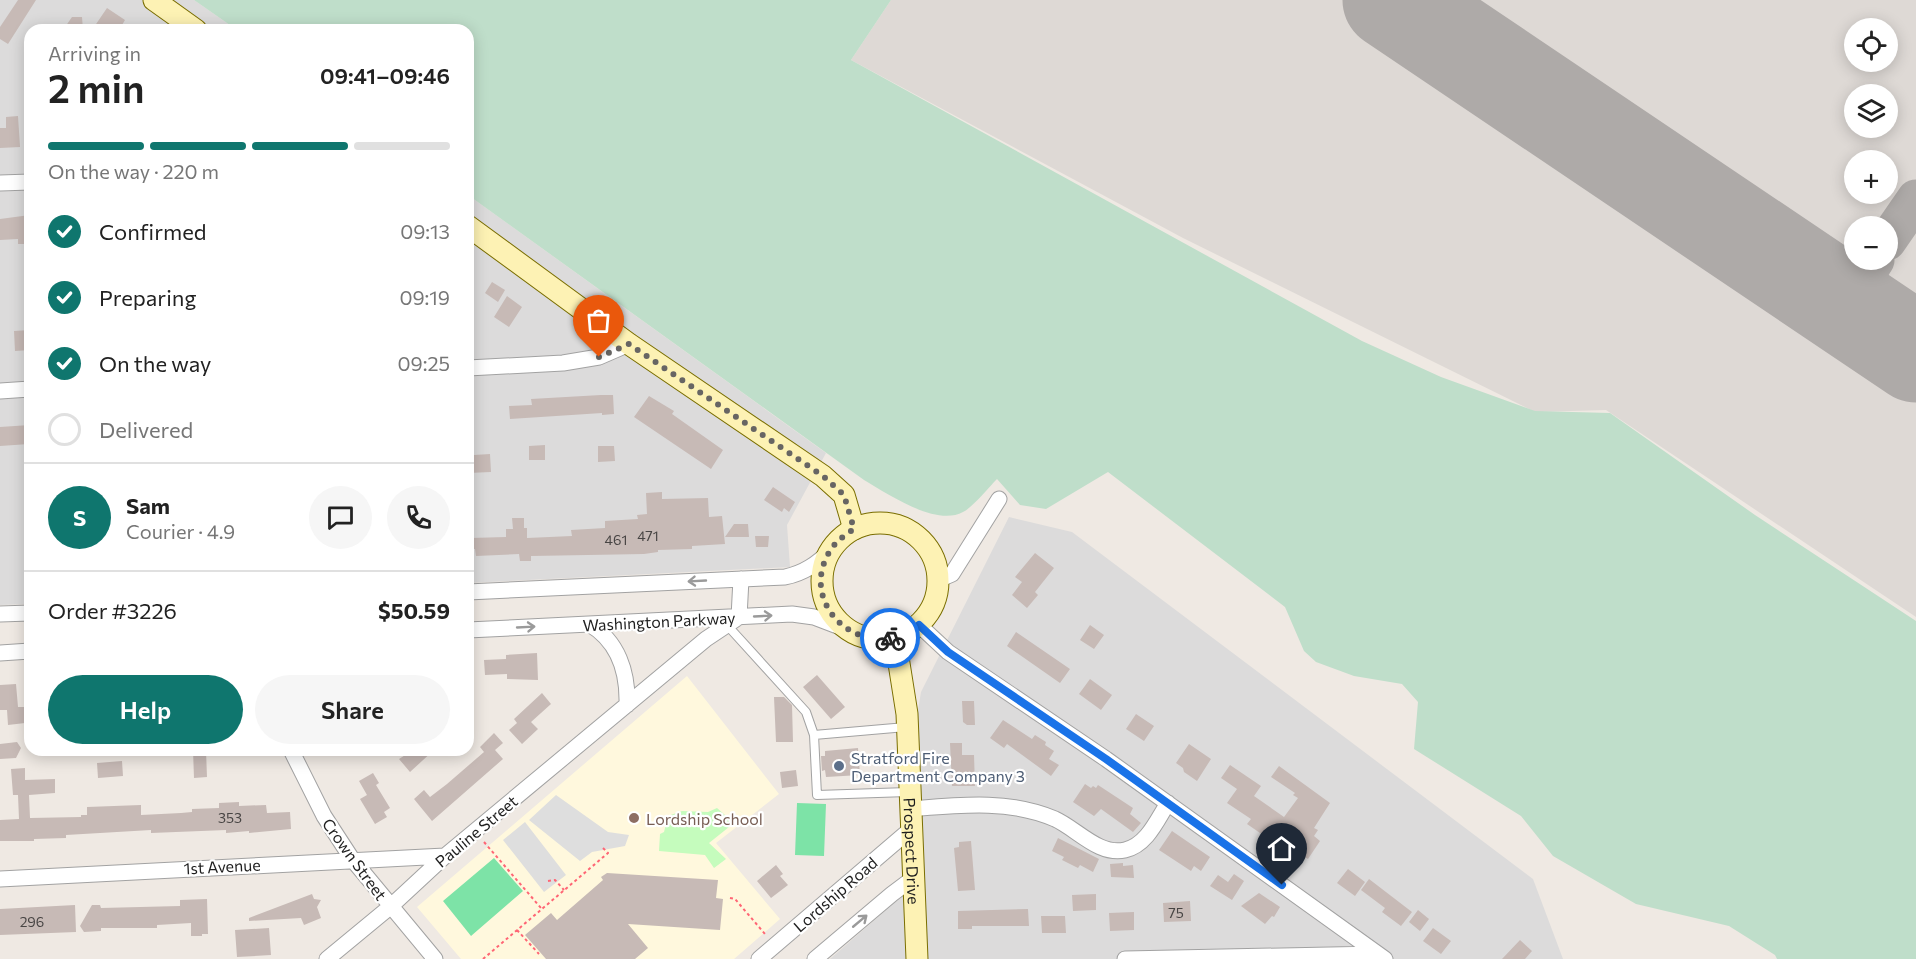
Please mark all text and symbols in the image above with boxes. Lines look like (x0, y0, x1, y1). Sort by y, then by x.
map controls (1844, 18, 1898, 270)
button: locate (1844, 18, 1898, 72)
text: Arriving in (48, 41, 141, 65)
text: 09:41–09:46 (320, 62, 450, 89)
text: 2 min (48, 63, 145, 111)
button: layers (1844, 84, 1898, 138)
button: + (1844, 150, 1898, 204)
text: On the way · 220 m (48, 159, 219, 183)
icon: check (48, 215, 81, 248)
button: − (1844, 216, 1898, 270)
text: Confirmed (99, 218, 206, 245)
text: 09:13 (400, 219, 450, 243)
icon: check (48, 281, 81, 314)
text: Preparing (99, 284, 196, 311)
text: 09:19 (399, 285, 450, 309)
pin (573, 295, 624, 357)
icon: bag (582, 304, 615, 337)
icon: check (48, 347, 81, 380)
text: On the way (99, 350, 211, 377)
text: 09:25 (398, 351, 450, 375)
text: Delivered (99, 416, 193, 443)
button: chat (309, 486, 372, 549)
button: phone (387, 486, 450, 549)
text: Sam (126, 492, 170, 519)
text: S (73, 504, 86, 531)
text: Courier · 4.9 (126, 519, 235, 543)
house number: 471 (637, 527, 659, 544)
house number: 461 (605, 531, 627, 548)
one-way arrow (687, 576, 707, 587)
text: Order #3226 (48, 597, 177, 624)
text: $50.59 (378, 597, 450, 624)
street label: Washington Parkway (582, 608, 736, 634)
courier (860, 608, 920, 668)
one-way arrow (753, 610, 773, 621)
one-way arrow (516, 621, 536, 633)
icon: bike (874, 622, 907, 655)
button: Help (48, 675, 243, 744)
button: Share (255, 675, 450, 744)
place label: Stratford Fire Department Company 3 (851, 748, 1025, 785)
marker: Stratford Fire Department Company 3 (832, 759, 846, 773)
street label: Pauline Street (431, 791, 521, 871)
street label: Prospect Drive (901, 797, 924, 905)
house number: 353 (218, 809, 242, 826)
place label: Lordship School (646, 809, 763, 828)
marker: Lordship School (627, 811, 641, 825)
street label: Crown Street (319, 814, 391, 904)
pin (1256, 823, 1307, 885)
icon: home (1265, 832, 1298, 865)
street label: Lordship Road (789, 853, 881, 935)
street label: 1st Avenue (183, 854, 261, 878)
house number: 75 (1168, 904, 1184, 921)
house number: 296 (20, 913, 44, 930)
one-way arrow (852, 914, 867, 928)

